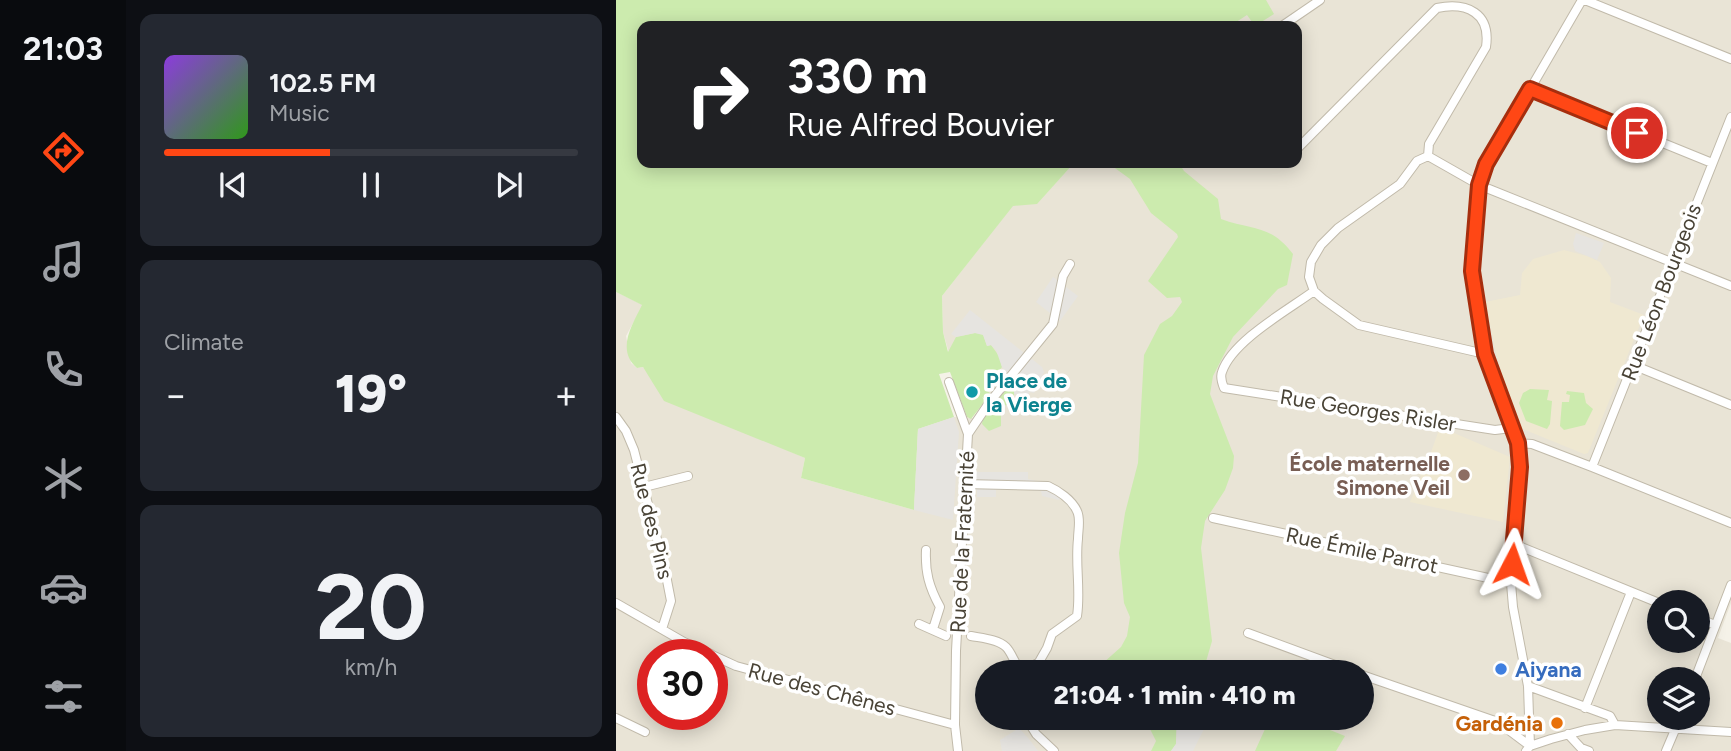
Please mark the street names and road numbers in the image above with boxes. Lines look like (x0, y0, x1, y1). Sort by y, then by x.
street label: Rue Léon Bourgeois (1616, 200, 1706, 384)
street label: Rue Georges Risler (1278, 384, 1458, 436)
street label: Rue de la Fraternité (945, 450, 979, 634)
street label: Rue des Pins (626, 460, 678, 582)
street label: Rue Émile Parrot (1284, 522, 1440, 578)
street label: Rue des Chênes (746, 657, 898, 721)

